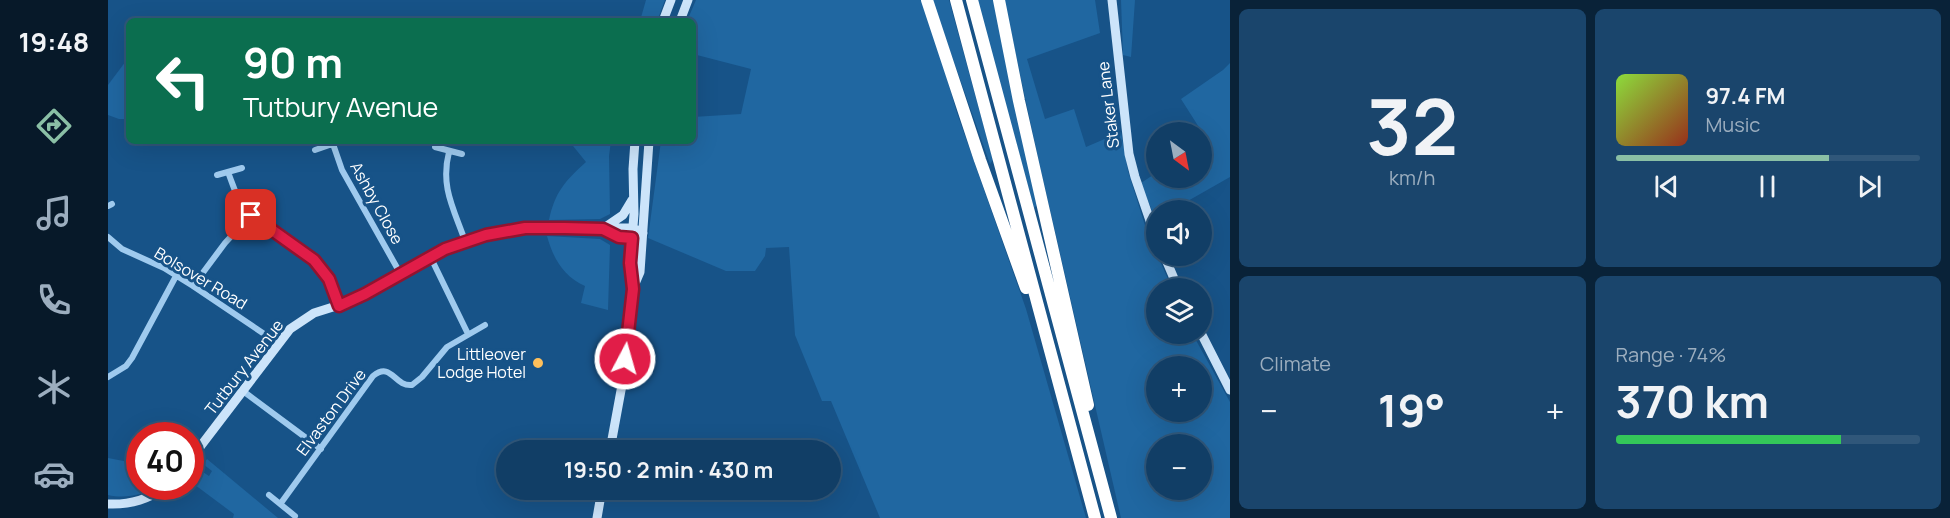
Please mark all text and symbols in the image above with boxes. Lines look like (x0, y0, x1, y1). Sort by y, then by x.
text: 19:48 (19, 23, 89, 60)
text: 90 m (243, 33, 343, 91)
icon: left (144, 42, 222, 120)
street label: Staker Lane (1092, 60, 1124, 150)
text: 32 (1366, 72, 1458, 178)
text: 97.4 FM (1706, 81, 1785, 111)
text: Tutbury Avenue (243, 88, 438, 125)
icon: directions (33, 105, 75, 147)
text: Music (1706, 111, 1760, 138)
north arrow (1146, 122, 1212, 188)
map controls (1146, 122, 1212, 500)
street label: Ashby Close (345, 158, 409, 248)
text: km/h (1389, 164, 1436, 191)
icon: previous (1650, 170, 1683, 203)
icon: pause (1751, 170, 1784, 203)
icon: next (1853, 170, 1886, 203)
pin (225, 189, 276, 240)
icon: music (33, 192, 75, 234)
icon: arrive (234, 198, 267, 231)
button: sound (1146, 200, 1212, 266)
street label: Bolsover Road (151, 242, 251, 314)
button: layers (1146, 278, 1212, 344)
icon: phone (33, 279, 75, 321)
street label: Tutbury Avenue (200, 315, 288, 419)
position arrow (593, 327, 657, 391)
text: Range · 74% (1616, 341, 1726, 368)
place label: Littleover Lodge Hotel (437, 343, 526, 383)
text: Climate (1260, 350, 1331, 377)
marker: Littleover Lodge Hotel (531, 356, 545, 370)
button: + (1146, 356, 1212, 422)
street label: Elvaston Drive (291, 364, 371, 460)
icon: climate (33, 366, 75, 408)
text: 370 km (1616, 370, 1769, 432)
text: 19° (1378, 379, 1446, 441)
text: − (1260, 388, 1278, 433)
text: + (1545, 388, 1564, 433)
speed limit sign: 40 (126, 422, 204, 500)
button: − (1146, 434, 1212, 500)
icon: car (33, 453, 75, 495)
text: 19:50 · 2 min · 430 m (564, 455, 773, 485)

